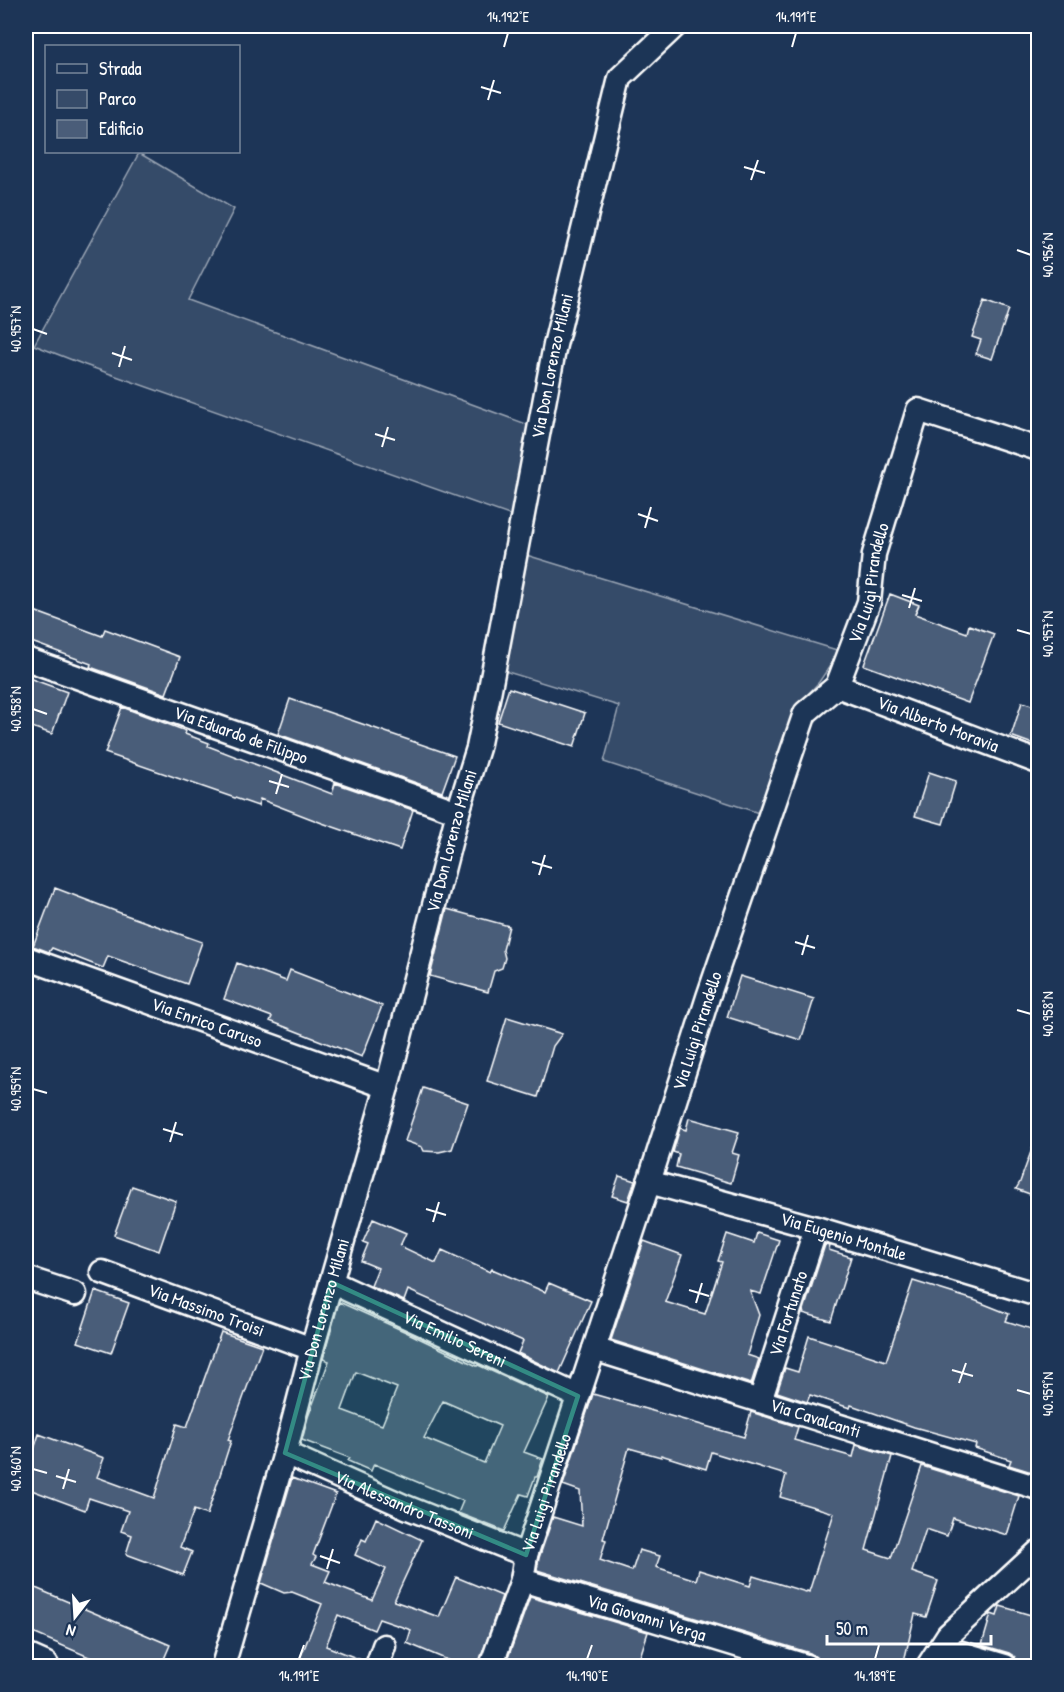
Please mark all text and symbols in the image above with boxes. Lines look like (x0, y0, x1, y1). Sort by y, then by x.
text: 14.192°E (487, 6, 530, 27)
text: 14.191°E (776, 6, 817, 27)
legend (45, 45, 240, 153)
text: Strada (99, 56, 142, 81)
text: Parco (99, 86, 136, 111)
text: Edificio (99, 116, 143, 141)
text: 40.956°N (1037, 233, 1058, 277)
street label: Via Don Lorenzo Milani (525, 291, 579, 441)
text: 40.957°N (5, 306, 26, 352)
street label: Via Luigi Pirandello (841, 520, 895, 647)
text: 40.957°N (1037, 611, 1058, 657)
text: 40.958°N (5, 686, 26, 732)
street label: Via Alberto Moravia (874, 689, 1003, 758)
street label: Via Eduardo de Filippo (171, 699, 312, 770)
street label: Via Don Lorenzo Milani (420, 766, 483, 915)
street label: Via Luigi Pirandello (666, 968, 728, 1094)
street label: Via Enrico Caruso (148, 991, 266, 1053)
text: 40.958°N (1037, 991, 1058, 1037)
text: 40.959°N (5, 1067, 26, 1111)
street label: Via Eugenio Montale (778, 1206, 910, 1267)
street label: Via Don Lorenzo Milani (291, 1235, 355, 1384)
street label: Via Fortunato (762, 1267, 813, 1359)
street label: Via Massimo Troisi (145, 1277, 268, 1343)
street label: Via Emilio Sereni (399, 1304, 511, 1373)
text: 40.959°N (1037, 1372, 1058, 1416)
street label: Via Cavalcanti (767, 1392, 864, 1444)
street label: Via Luigi Pirandello (515, 1430, 577, 1555)
text: 40.960°N (5, 1446, 26, 1492)
street label: Via Alessandro Tassoni (331, 1464, 478, 1545)
north arrow (45, 1587, 105, 1647)
street label: Via Giovanni Verga (584, 1587, 709, 1647)
scale bar (827, 1608, 990, 1646)
text: 50 m (836, 1616, 868, 1641)
text: N (63, 1619, 78, 1643)
text: 14.191°E (279, 1665, 320, 1686)
text: 14.190°E (566, 1665, 608, 1686)
text: 14.189°E (854, 1665, 896, 1686)

